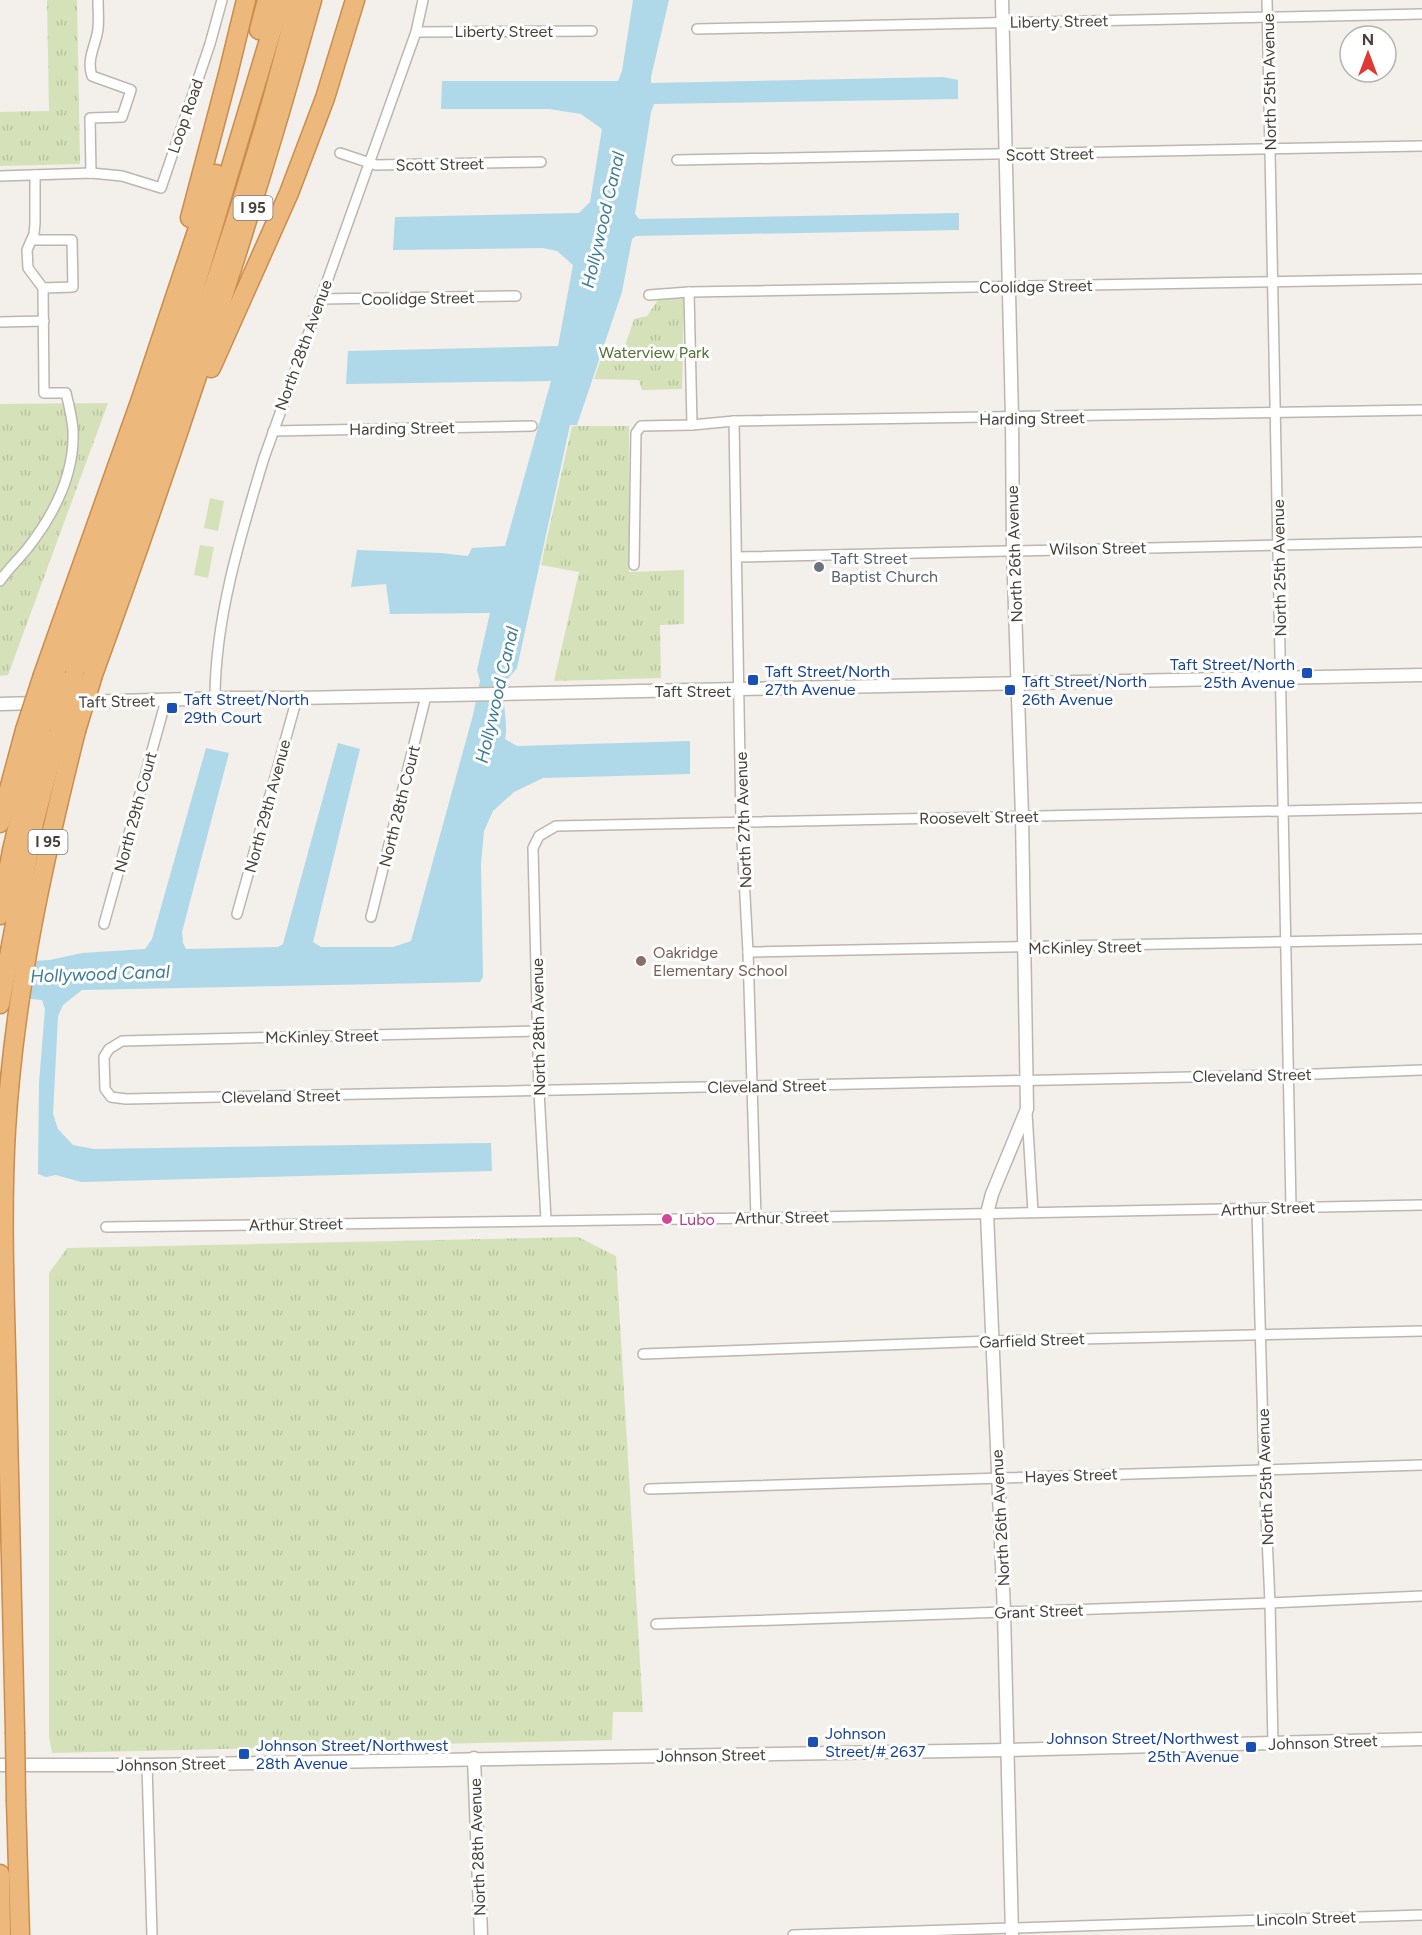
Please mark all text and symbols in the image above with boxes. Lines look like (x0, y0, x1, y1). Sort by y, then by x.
street label: Liberty Street (1009, 11, 1109, 32)
street label: North 25th Avenue (1259, 13, 1280, 151)
street label: Liberty Street (455, 22, 553, 41)
north arrow (1338, 24, 1398, 84)
text: N (1362, 30, 1374, 49)
street label: Loop Road (164, 77, 207, 156)
street label: Scott Street (1006, 144, 1094, 165)
water label: Hollywood Canal (577, 149, 630, 290)
street label: Scott Street (396, 154, 484, 175)
road number: I 95 (234, 196, 272, 220)
street label: Coolidge Street (979, 276, 1093, 297)
street label: North 28th Avenue (271, 277, 336, 413)
street label: Coolidge Street (361, 288, 475, 309)
park label: Waterview Park (599, 343, 709, 362)
street label: Harding Street (979, 408, 1085, 429)
street label: Harding Street (349, 418, 455, 439)
street label: North 26th Avenue (1003, 485, 1026, 623)
street label: North 25th Avenue (1269, 499, 1290, 637)
street label: Wilson Street (1049, 538, 1147, 559)
place label: Taft Street Baptist Church (831, 549, 938, 586)
marker: Taft Street Baptist Church (812, 560, 826, 574)
water label: Hollywood Canal (471, 624, 524, 765)
place label: Taft Street/North 25th Avenue (1170, 655, 1295, 692)
place label: Taft Street/North 27th Avenue (765, 662, 890, 699)
marker: Taft Street/North 25th Avenue (1300, 666, 1314, 680)
place label: Taft Street/North 26th Avenue (1022, 672, 1147, 709)
marker: Taft Street/North 27th Avenue (746, 673, 760, 687)
street label: Taft Street (655, 682, 731, 701)
marker: Taft Street/North 26th Avenue (1003, 683, 1017, 697)
place label: Taft Street/North 29th Court (184, 690, 309, 727)
street label: Taft Street (78, 691, 156, 712)
marker: Taft Street/North 29th Court (165, 701, 179, 715)
street label: North 29th Avenue (241, 737, 294, 875)
street label: North 28th Court (375, 743, 424, 869)
street label: North 29th Court (110, 750, 161, 875)
street label: North 27th Avenue (732, 751, 755, 889)
street label: Roosevelt Street (919, 807, 1039, 828)
road number: I 95 (28, 830, 68, 854)
street label: McKinley Street (1028, 937, 1142, 958)
place label: Oakridge Elementary School (653, 943, 787, 980)
marker: Oakridge Elementary School (634, 954, 648, 968)
street label: North 28th Avenue (528, 958, 549, 1096)
water label: Hollywood Canal (30, 961, 171, 987)
street label: McKinley Street (265, 1026, 379, 1047)
street label: Cleveland Street (1192, 1065, 1312, 1086)
street label: Cleveland Street (707, 1076, 827, 1097)
street label: Cleveland Street (221, 1086, 341, 1107)
street label: Arthur Street (1221, 1197, 1315, 1220)
street label: Arthur Street (735, 1207, 829, 1228)
place label: Lubo (679, 1210, 715, 1229)
marker: Lubo (660, 1212, 674, 1226)
street label: Arthur Street (249, 1214, 343, 1235)
street label: Garfield Street (979, 1329, 1085, 1352)
street label: North 25th Avenue (1254, 1408, 1277, 1546)
street label: North 26th Avenue (987, 1449, 1014, 1587)
street label: Hayes Street (1024, 1464, 1118, 1487)
street label: Grant Street (994, 1600, 1084, 1623)
place label: Johnson Street/# 2637 (825, 1724, 926, 1761)
place label: Johnson Street/Northwest 25th Avenue (1046, 1729, 1239, 1766)
street label: Johnson Street (1268, 1731, 1378, 1754)
marker: Johnson Street/# 2637 (806, 1735, 820, 1749)
place label: Johnson Street/Northwest 28th Avenue (256, 1736, 449, 1773)
marker: Johnson Street/Northwest 25th Avenue (1244, 1740, 1258, 1754)
street label: Johnson Street (656, 1745, 766, 1766)
marker: Johnson Street/Northwest 28th Avenue (237, 1747, 251, 1761)
street label: Johnson Street (116, 1754, 226, 1775)
street label: North 28th Avenue (466, 1778, 489, 1916)
street label: Lincoln Street (1256, 1907, 1356, 1930)

